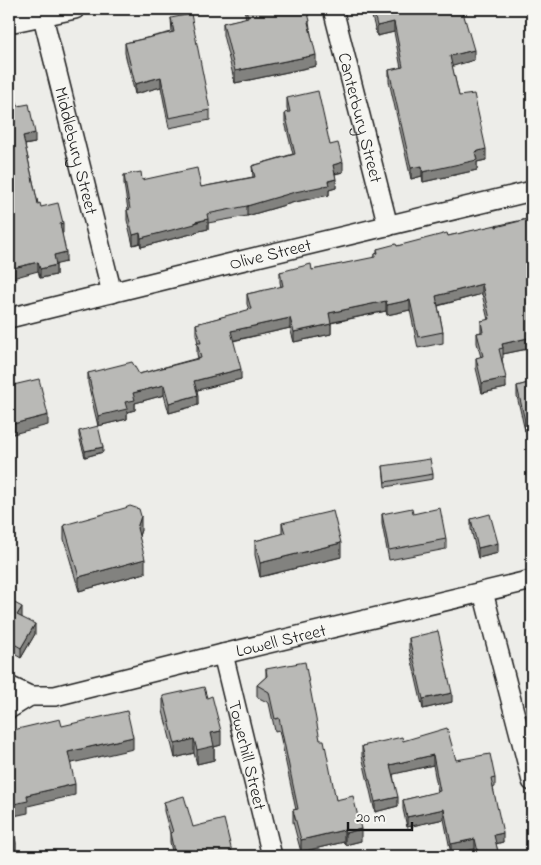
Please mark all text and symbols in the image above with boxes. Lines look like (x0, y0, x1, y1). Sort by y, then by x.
street label: Canterbury Street (330, 50, 388, 186)
street label: Middlebury Street (46, 84, 103, 218)
street label: Olive Street (227, 233, 314, 278)
street label: Lowell Street (234, 619, 329, 665)
street label: Towerhill Street (220, 698, 271, 813)
scale bar (348, 800, 412, 832)
text: 20 m (356, 807, 386, 829)

